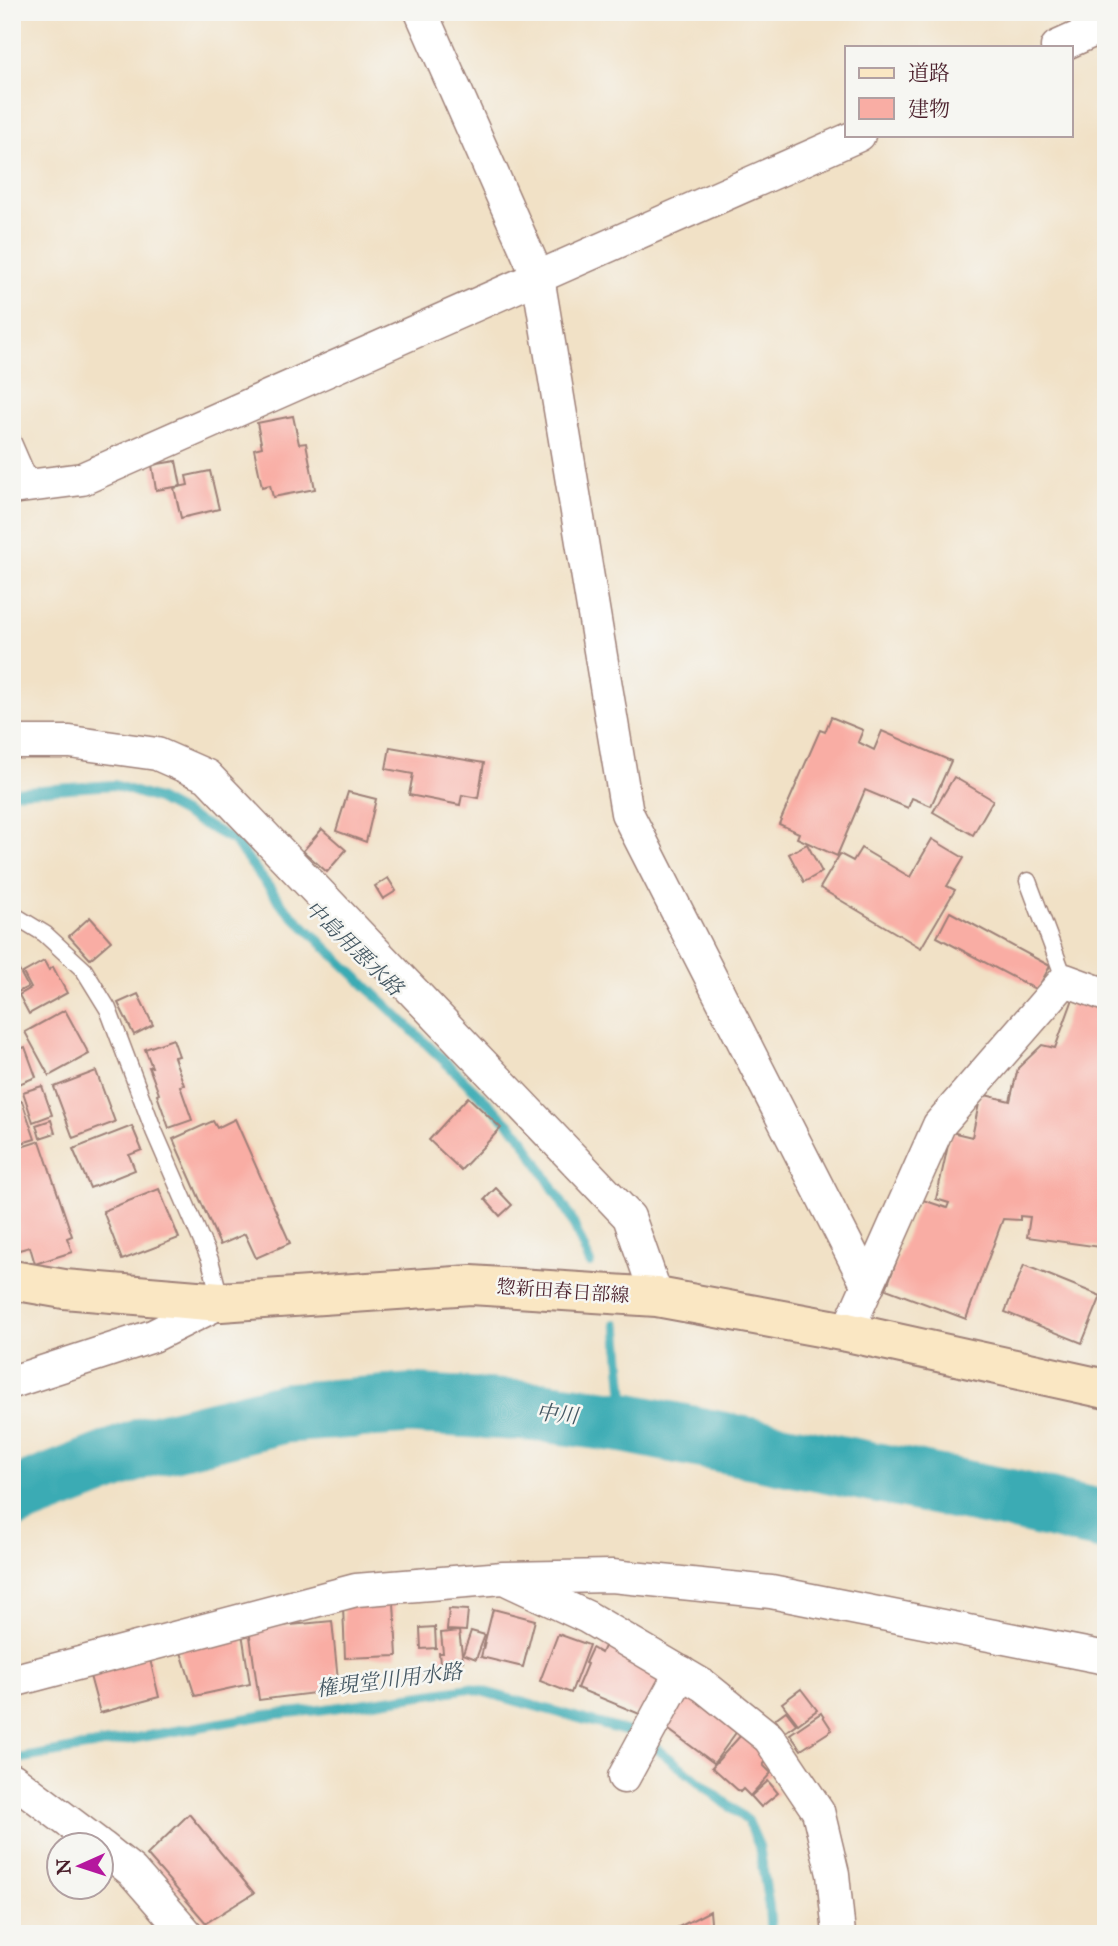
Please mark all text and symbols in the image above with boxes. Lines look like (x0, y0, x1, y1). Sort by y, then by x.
legend (845, 46, 1072, 136)
text: 道路 (908, 60, 950, 86)
text: 建物 (908, 96, 950, 122)
water label: 中島用悪水路 (300, 895, 410, 1003)
street label: 惣新田春日部線 (496, 1275, 630, 1307)
water label: 中川 (535, 1399, 581, 1429)
water label: 権現堂川用水路 (314, 1658, 466, 1702)
north arrow (46, 1830, 116, 1900)
text: N (52, 1858, 75, 1876)

